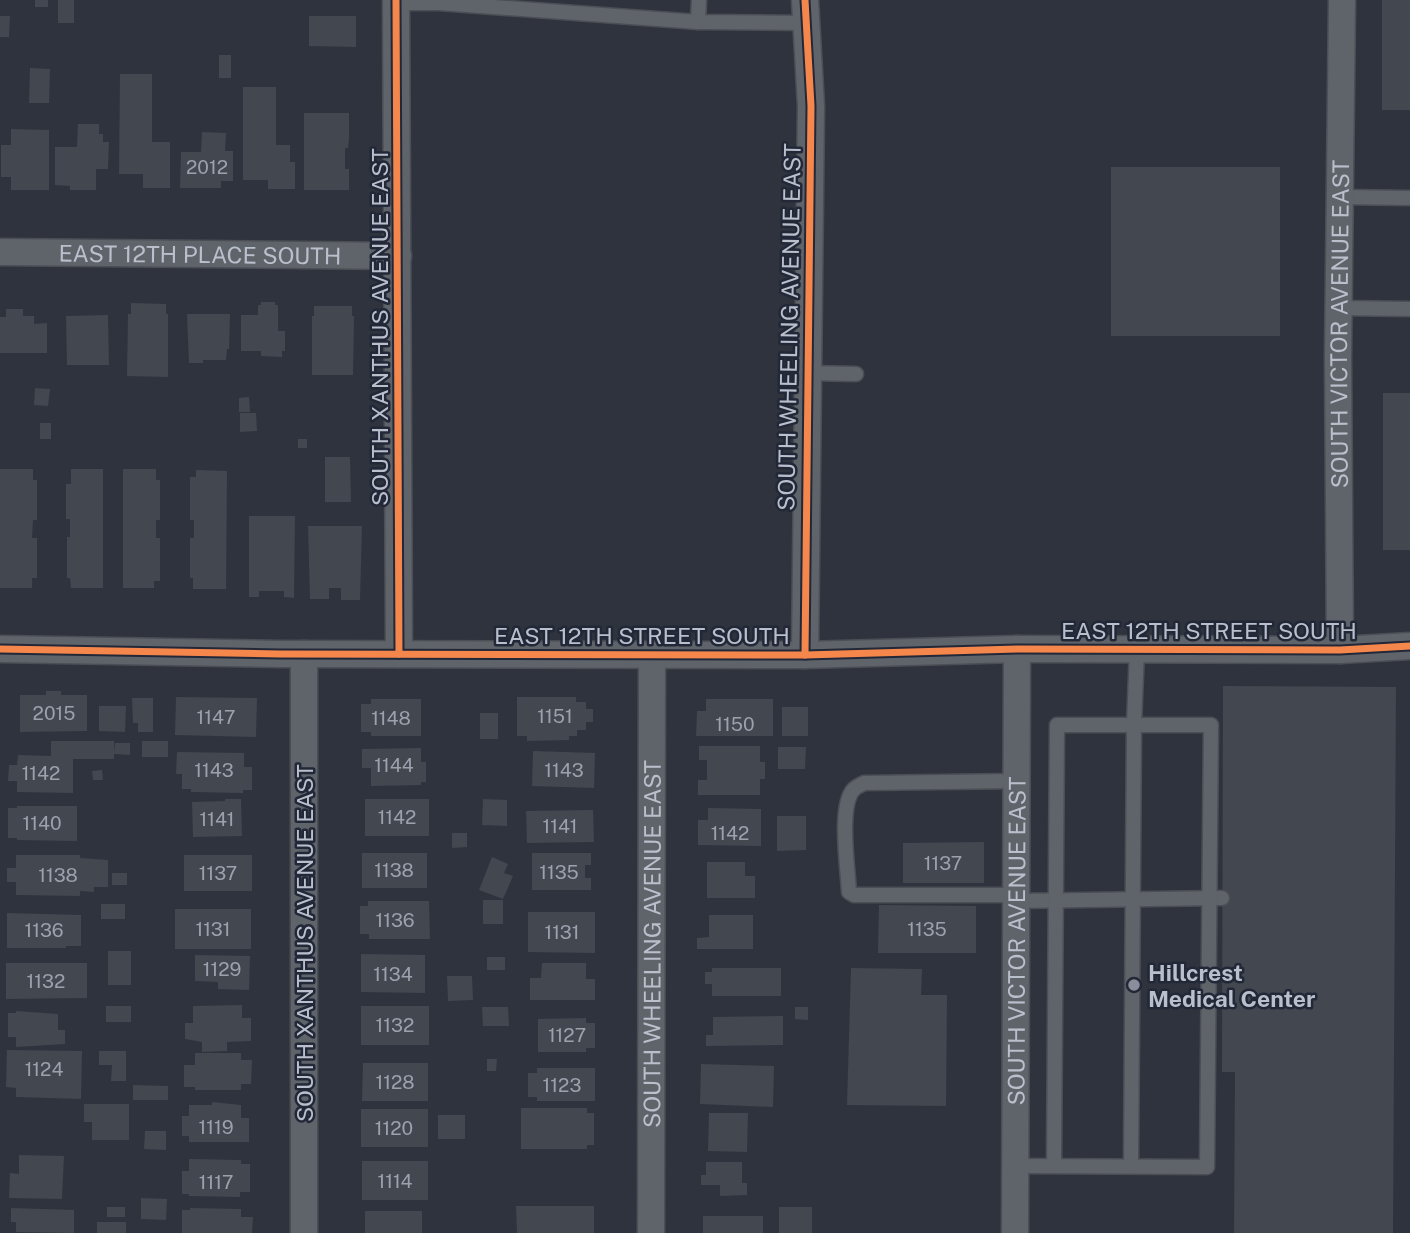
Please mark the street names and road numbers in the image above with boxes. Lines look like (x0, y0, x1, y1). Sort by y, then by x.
street label: SOUTH WHEELING AVENUE EAST (772, 143, 806, 511)
street label: SOUTH XANTHUS AVENUE EAST (366, 148, 393, 506)
street label: SOUTH VICTOR AVENUE EAST (1324, 159, 1354, 488)
street label: EAST 12TH PLACE SOUTH (58, 239, 342, 269)
street label: EAST 12TH STREET SOUTH (1061, 617, 1357, 644)
street label: EAST 12TH STREET SOUTH (494, 622, 790, 649)
street label: SOUTH WHEELING AVENUE EAST (638, 760, 665, 1128)
street label: SOUTH XANTHUS AVENUE EAST (291, 764, 318, 1122)
street label: SOUTH VICTOR AVENUE EAST (1002, 776, 1030, 1105)

